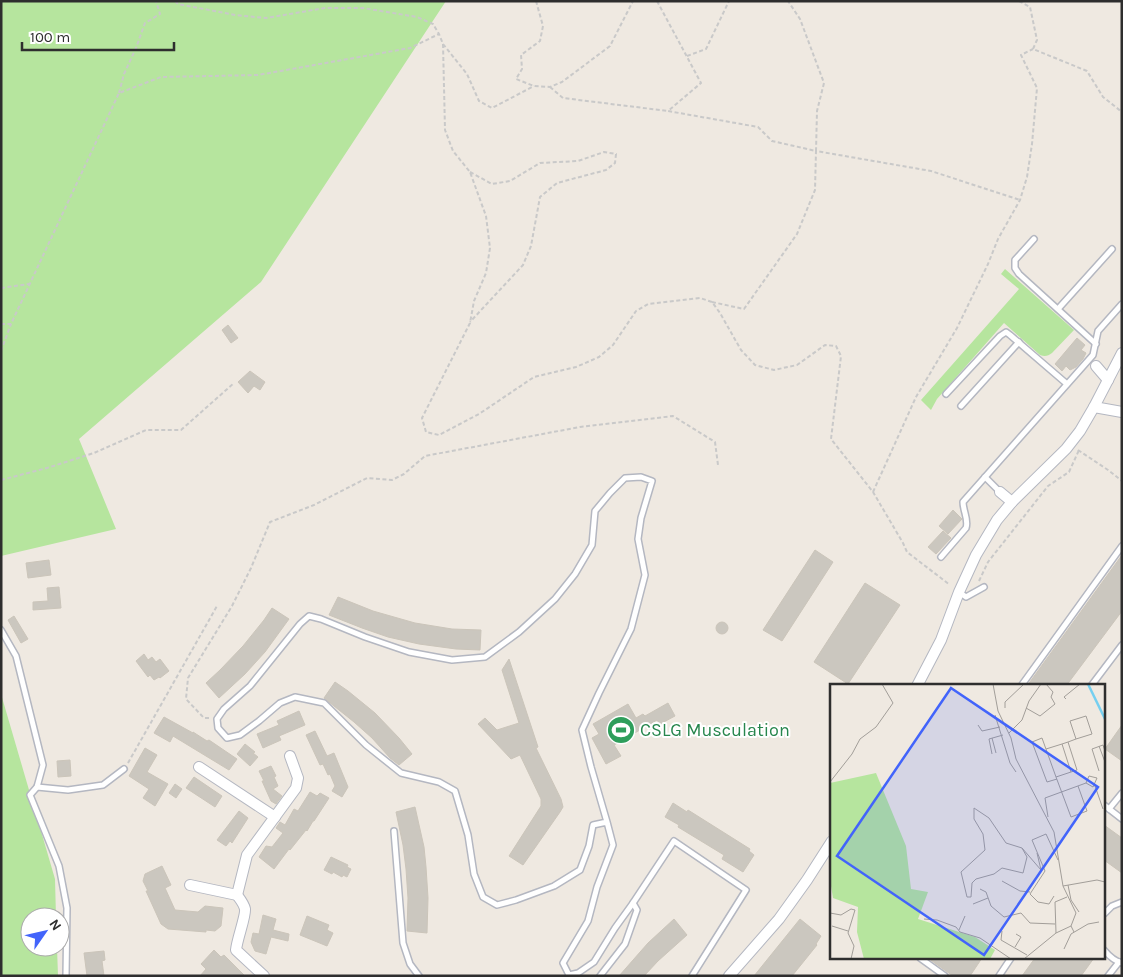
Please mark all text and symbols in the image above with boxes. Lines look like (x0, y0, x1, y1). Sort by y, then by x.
scale bar (22, 20, 175, 52)
text: 100 m (30, 28, 70, 46)
inset map (830, 684, 1106, 960)
sports icon: CSLG Musculation (606, 715, 636, 745)
place label: CSLG Musculation (640, 719, 790, 741)
north arrow (20, 907, 70, 957)
text: N (46, 916, 65, 934)

